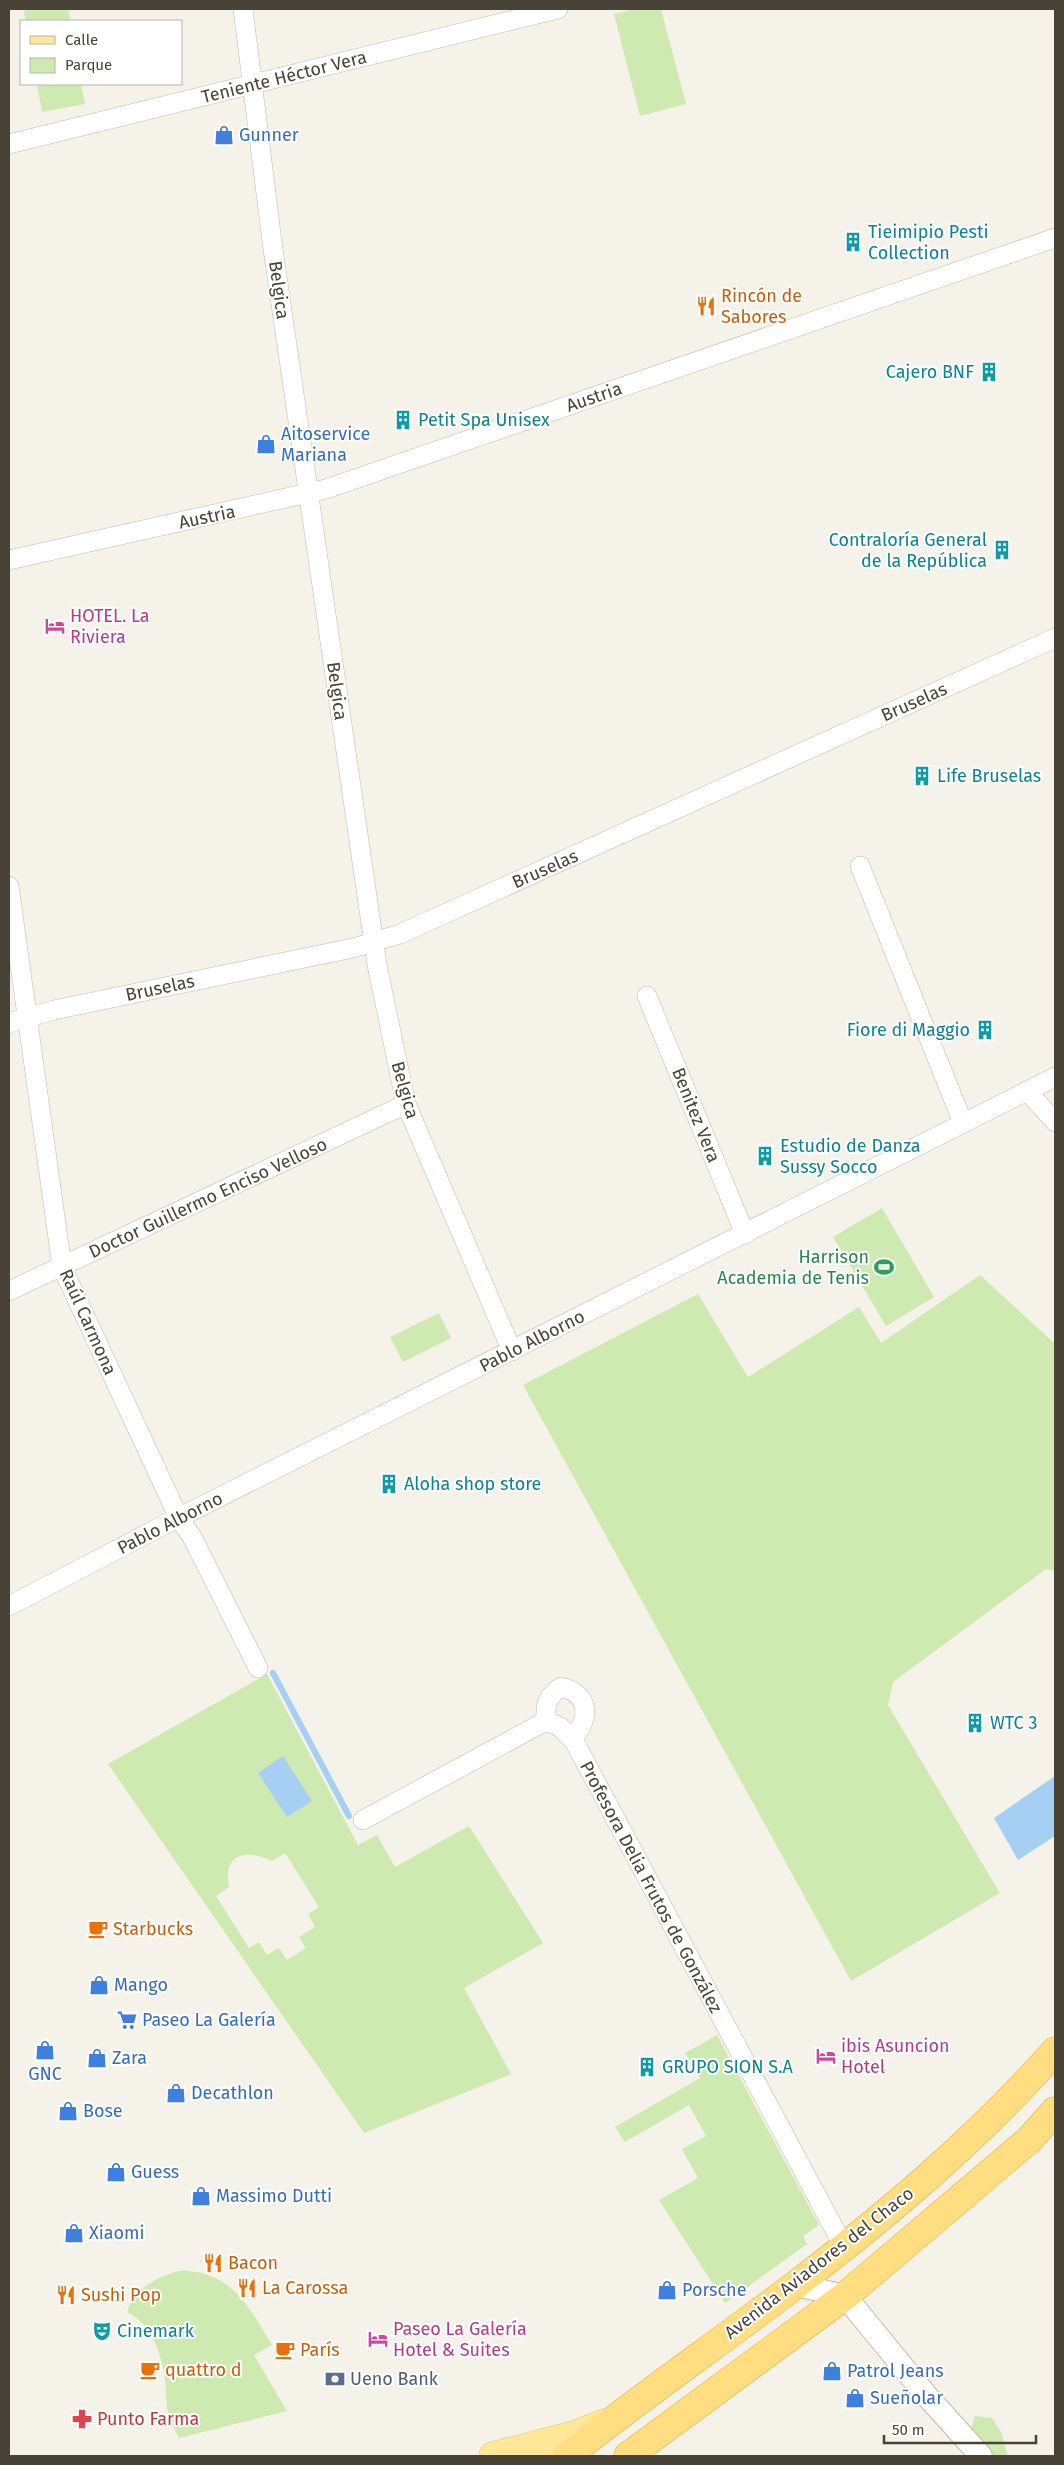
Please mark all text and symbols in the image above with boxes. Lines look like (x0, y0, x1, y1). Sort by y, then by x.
legend (20, 20, 182, 85)
text: Calle (65, 31, 98, 49)
street label: Teniente Héctor Vera (199, 46, 369, 108)
text: Parque (65, 56, 112, 74)
shop icon: Gunner (213, 124, 235, 146)
place label: Gunner (239, 124, 299, 146)
place label: Tieimipio Pesti Collection (868, 221, 989, 264)
building icon: Tieimipio Pesti Collection (842, 231, 864, 253)
street label: Belgica (264, 259, 294, 321)
place label: Rincón de Sabores (721, 285, 802, 328)
restaurant icon: Rincón de Sabores (695, 295, 717, 317)
place label: Cajero BNF (886, 361, 974, 383)
building icon: Cajero BNF (978, 361, 1000, 383)
street label: Austria (563, 377, 625, 417)
building icon: Petit Spa Unisex (392, 409, 414, 431)
place label: Petit Spa Unisex (418, 409, 550, 431)
place label: Aitoservice Mariana (281, 423, 370, 466)
shop icon: Aitoservice Mariana (255, 433, 277, 455)
street label: Austria (177, 500, 237, 534)
place label: Contraloría General de la República (829, 529, 987, 572)
building icon: Contraloría General de la República (991, 539, 1013, 561)
place label: HOTEL. La Riviera (70, 605, 150, 648)
hotel icon: HOTEL. La Riviera (44, 615, 66, 637)
street label: Belgica (322, 660, 352, 722)
street label: Bruselas (878, 678, 950, 726)
building icon: Life Bruselas (911, 765, 933, 787)
place label: Life Bruselas (937, 765, 1041, 787)
street label: Bruselas (509, 845, 581, 893)
street label: Bruselas (124, 970, 196, 1006)
place label: Fiore di Maggio (847, 1019, 970, 1041)
building icon: Fiore di Maggio (974, 1019, 996, 1041)
street label: Belgica (386, 1059, 424, 1121)
street label: Benitez Vera (667, 1064, 725, 1166)
street label: Doctor Guillermo Enciso Velloso (85, 1133, 331, 1263)
place label: Estudio de Danza Sussy Socco (780, 1135, 921, 1178)
building icon: Estudio de Danza Sussy Socco (754, 1145, 776, 1167)
place label: Harrison Academia de Tenis (717, 1246, 869, 1289)
sports icon: Harrison Academia de Tenis (873, 1256, 895, 1278)
street label: Raúl Carmona (55, 1265, 121, 1379)
street label: Pablo Alborno (476, 1305, 588, 1377)
building icon: Aloha shop store (378, 1473, 400, 1495)
place label: Aloha shop store (404, 1473, 541, 1495)
street label: Pablo Alborno (114, 1487, 226, 1559)
building icon: WTC 3 (964, 1712, 986, 1734)
place label: WTC 3 (990, 1712, 1037, 1734)
street label: Profesora Delia Frutos de González (575, 1757, 727, 2017)
cafe icon: Starbucks (87, 1918, 109, 1940)
place label: Starbucks (113, 1918, 193, 1940)
shop icon: Mango (88, 1974, 110, 1996)
place label: Mango (114, 1974, 168, 1996)
supermarket icon: Paseo La Galería (116, 2009, 138, 2031)
place label: Paseo La Galería (142, 2009, 276, 2031)
place label: ibis Asuncion Hotel (841, 2035, 950, 2078)
shop icon: GNC (34, 2039, 56, 2061)
hotel icon: ibis Asuncion Hotel (815, 2045, 837, 2067)
shop icon: Zara (86, 2047, 108, 2069)
place label: Zara (112, 2047, 147, 2069)
building icon: GRUPO SION S.A (636, 2056, 658, 2078)
place label: GRUPO SION S.A (662, 2056, 794, 2078)
place label: GNC (28, 2063, 62, 2085)
shop icon: Decathlon (165, 2082, 187, 2104)
place label: Decathlon (191, 2082, 274, 2104)
shop icon: Bose (57, 2100, 79, 2122)
place label: Bose (83, 2100, 123, 2122)
shop icon: Guess (105, 2161, 127, 2183)
place label: Guess (131, 2161, 179, 2183)
street label: Avenida Aviadores del Chaco (720, 2182, 918, 2344)
shop icon: Massimo Dutti (190, 2185, 212, 2207)
place label: Massimo Dutti (216, 2185, 332, 2207)
shop icon: Xiaomi (63, 2222, 85, 2244)
place label: Xiaomi (89, 2222, 145, 2244)
restaurant icon: Bacon (202, 2252, 224, 2274)
place label: Bacon (228, 2252, 278, 2274)
restaurant icon: La Carossa (236, 2277, 258, 2299)
place label: La Carossa (262, 2277, 348, 2299)
shop icon: Porsche (656, 2279, 678, 2301)
place label: Porsche (682, 2279, 746, 2301)
restaurant icon: Sushi Pop (55, 2284, 77, 2306)
place label: Sushi Pop (81, 2284, 161, 2306)
place label: Paseo La Galería Hotel & Suites (393, 2318, 527, 2361)
theatre icon: Cinemark (91, 2320, 113, 2342)
place label: Cinemark (117, 2320, 195, 2342)
hotel icon: Paseo La Galería Hotel & Suites (367, 2328, 389, 2350)
cafe icon: París (274, 2339, 296, 2361)
place label: París (300, 2339, 340, 2361)
cafe icon: quattro d (139, 2359, 161, 2381)
place label: quattro d (165, 2359, 241, 2381)
shop icon: Patrol Jeans (821, 2360, 843, 2382)
place label: Patrol Jeans (847, 2360, 944, 2382)
bank icon: Ueno Bank (324, 2368, 346, 2390)
place label: Ueno Bank (350, 2368, 439, 2390)
shop icon: Sueñolar (844, 2387, 866, 2409)
place label: Sueñolar (870, 2387, 943, 2409)
pharmacy icon: Punto Farma (71, 2408, 93, 2430)
place label: Punto Farma (97, 2408, 199, 2430)
scale bar (884, 2412, 1036, 2444)
text: 50 m (892, 2421, 925, 2439)

